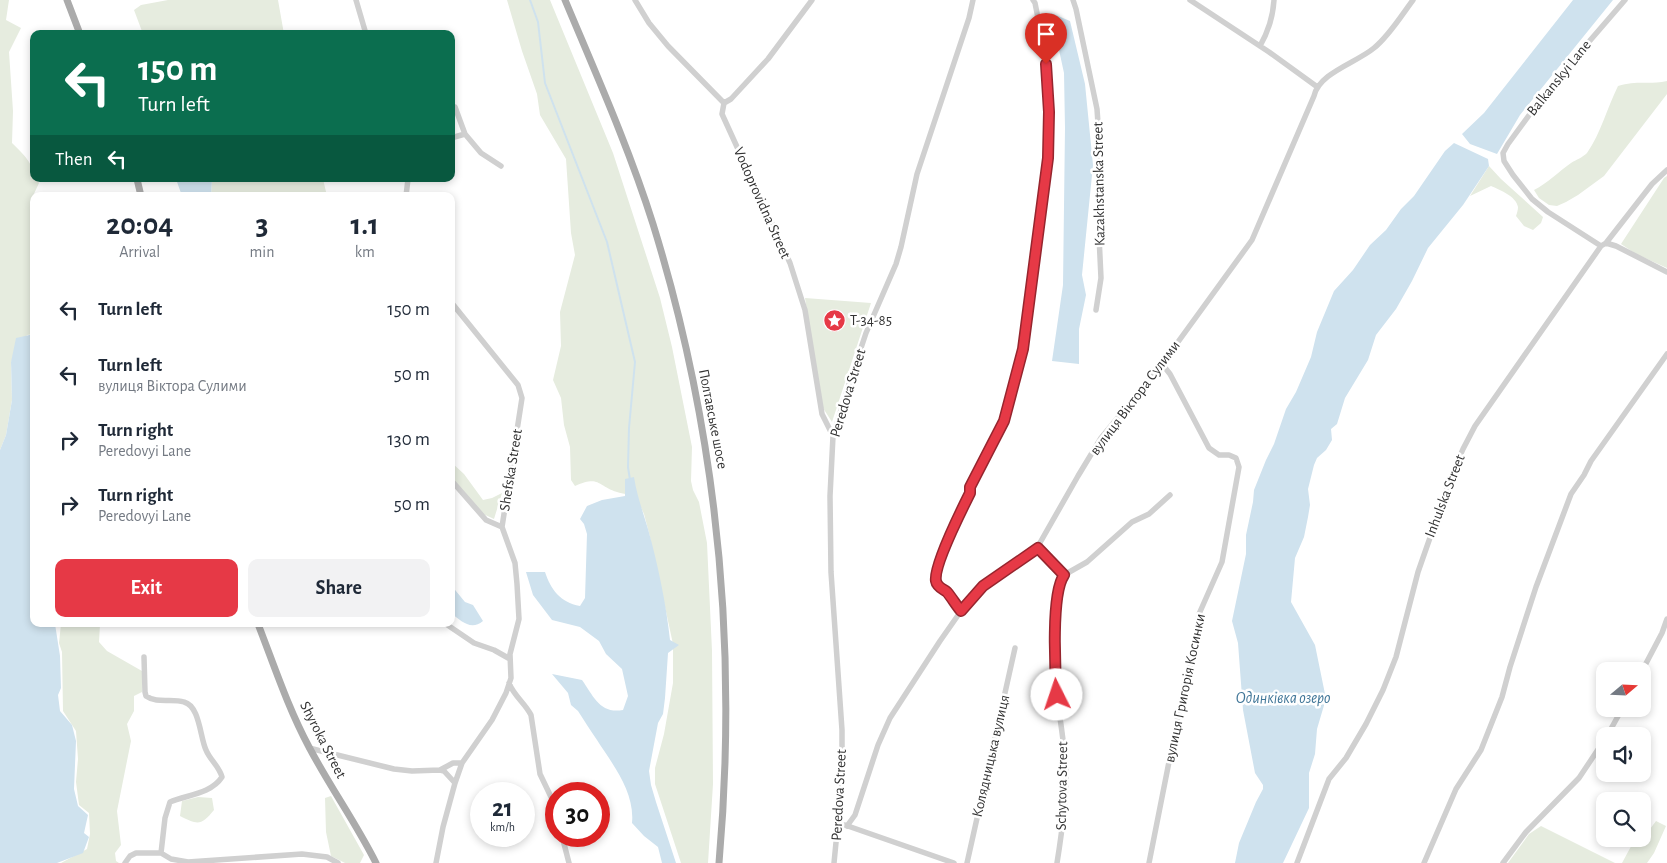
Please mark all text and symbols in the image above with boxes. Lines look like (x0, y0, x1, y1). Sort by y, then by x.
pin (1025, 13, 1067, 64)
icon: arrive (1032, 20, 1060, 48)
street label: Balkanskyi Lane (1524, 37, 1594, 119)
icon: left (55, 50, 120, 115)
text: 150 m (138, 52, 218, 87)
text: Turn left (138, 93, 210, 115)
street label: Kazakhstanska Street (1090, 121, 1108, 246)
icon: left (103, 145, 131, 173)
street label: Vodoprovidna Street (731, 145, 793, 261)
text: Then (55, 150, 93, 169)
text: 20:04 (106, 210, 173, 240)
text: 3 (255, 210, 268, 240)
text: 1.1 (350, 210, 379, 240)
text: Arrival (119, 244, 160, 260)
text: min (249, 244, 274, 260)
text: km (355, 244, 375, 260)
icon: left (55, 296, 83, 324)
text: Turn left (98, 300, 162, 319)
text: 150 m (387, 300, 430, 319)
place icon: Т-34-85 (822, 308, 846, 332)
place label: Т-34-85 (850, 313, 892, 328)
street label: вулиця Віктора Сулими (1087, 338, 1183, 458)
street label: Peredova Street (827, 347, 869, 439)
text: Turn left (98, 356, 162, 375)
icon: left (55, 361, 83, 389)
text: 50 m (394, 365, 430, 384)
street label: Полтавське шосе (696, 368, 730, 471)
text: вулиця Віктора Сулими (98, 378, 247, 394)
text: Turn right (98, 421, 173, 440)
icon: right (55, 426, 83, 454)
street label: Shefska Street (497, 428, 525, 512)
text: 130 m (387, 430, 430, 449)
text: Peredovyi Lane (98, 443, 191, 459)
street label: Inhulska Street (1422, 452, 1468, 540)
text: Turn right (98, 486, 173, 505)
icon: right (55, 491, 83, 519)
text: 50 m (394, 495, 430, 514)
text: Peredovyi Lane (98, 508, 191, 524)
button: Exit (55, 559, 238, 617)
button: Share (248, 559, 430, 617)
street label: вулиця Григорія Косинки (1162, 612, 1208, 764)
north arrow (1596, 662, 1651, 718)
map controls (1596, 662, 1651, 847)
position arrow (1030, 668, 1082, 720)
water label: Одинківка озеро (1236, 690, 1330, 707)
street label: Колядницька вулиця (970, 693, 1012, 819)
street label: Shyroka Street (297, 699, 349, 781)
button: sound (1596, 727, 1651, 782)
street label: Schytova Street (1054, 741, 1070, 831)
street label: Peredova Street (829, 749, 849, 841)
speed limit sign: 30 (545, 782, 610, 847)
button: search (1596, 792, 1651, 847)
text: 21 (492, 796, 513, 821)
text: km/h (490, 821, 515, 833)

